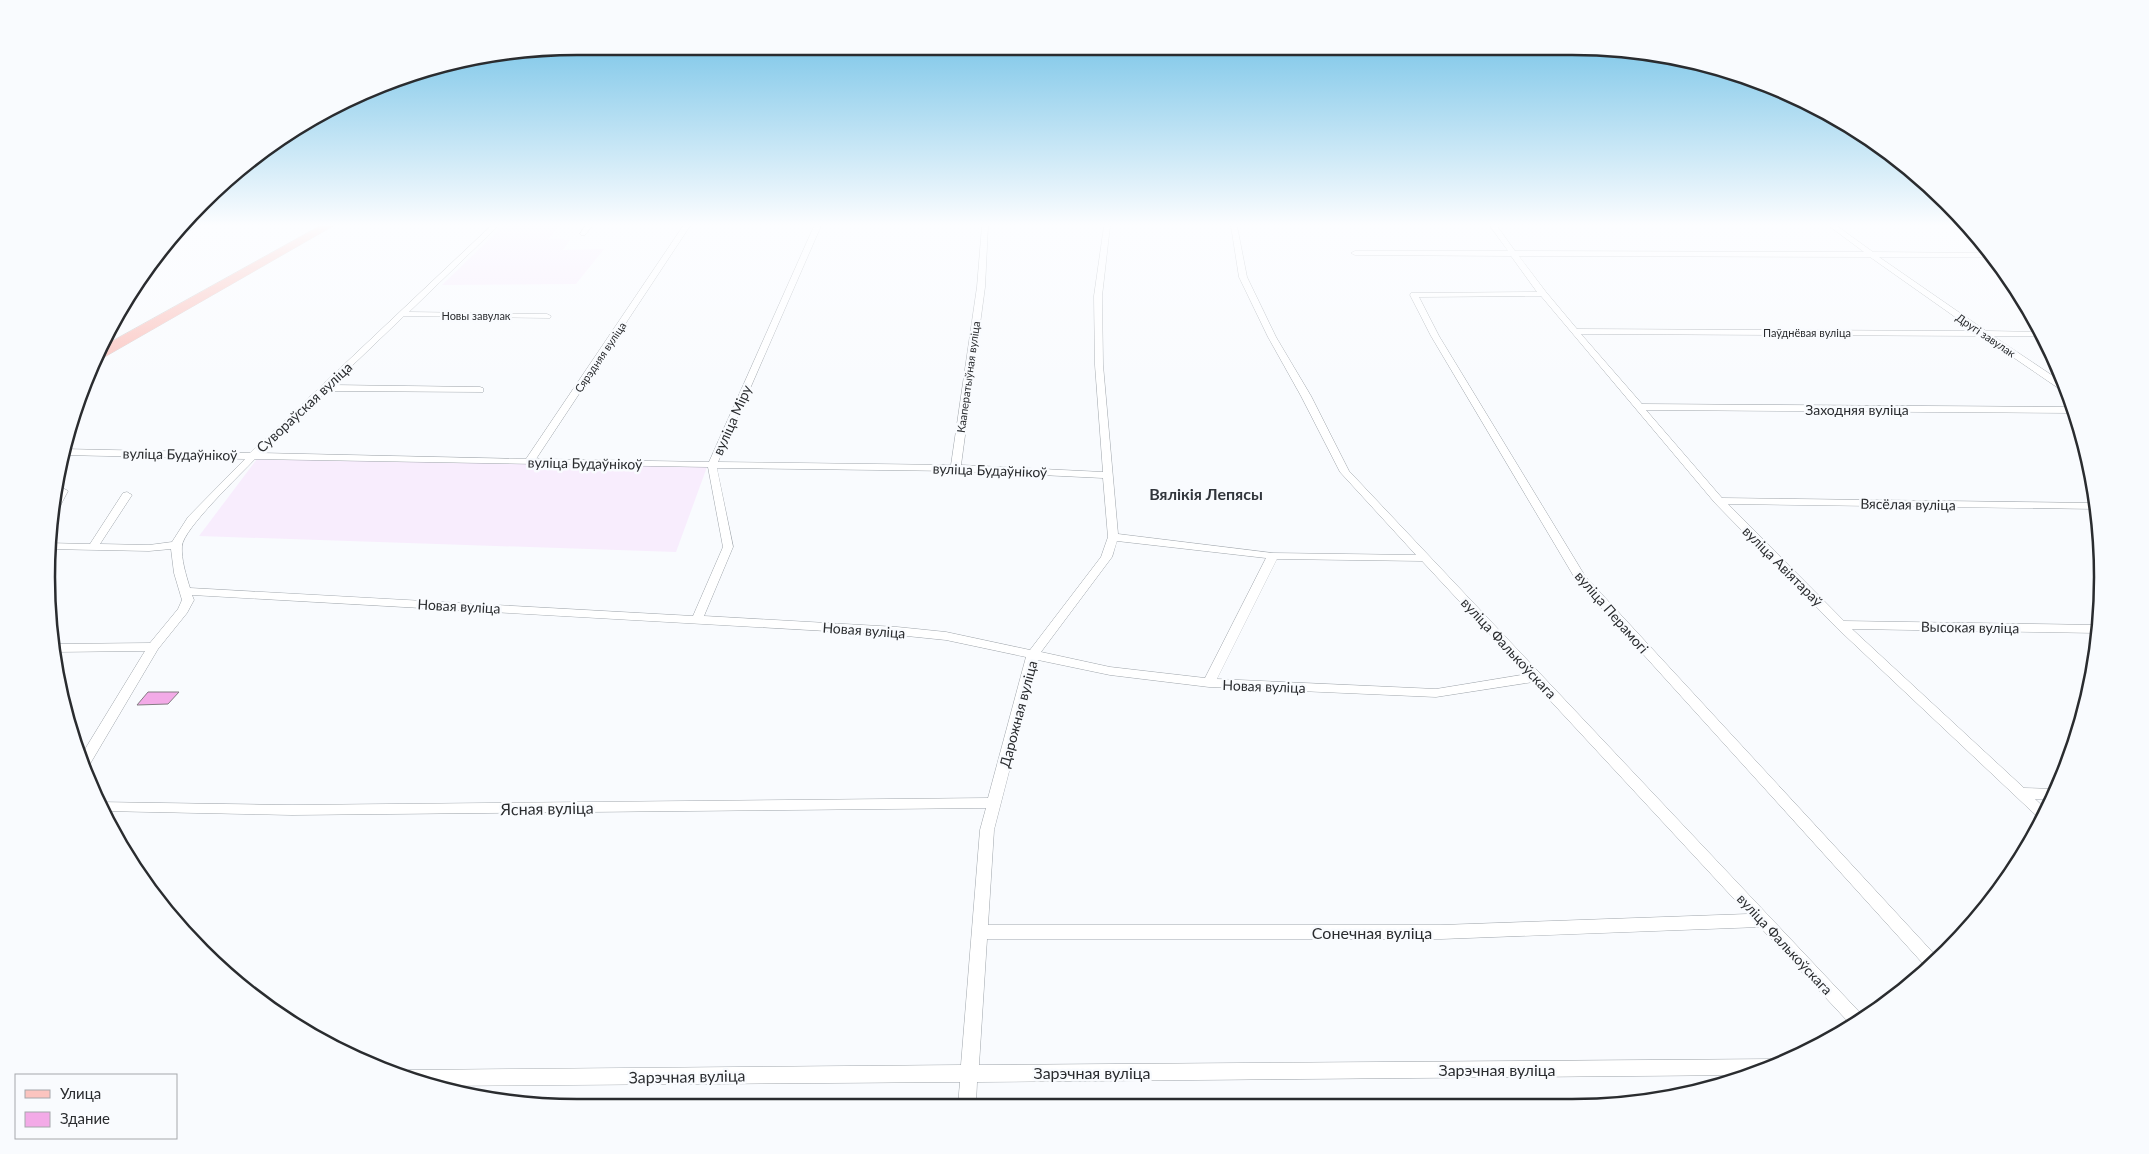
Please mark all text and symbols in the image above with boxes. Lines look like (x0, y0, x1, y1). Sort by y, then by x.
street label: Новы завулак (441, 309, 511, 322)
street label: Другі завулак (1954, 310, 2018, 360)
street label: Сярэдняя вуліца (572, 319, 628, 395)
street label: Кааператыўная вуліца (954, 320, 982, 434)
street label: Паўднёвая вуліца (1763, 326, 1851, 339)
street label: Сувораўская вуліца (253, 358, 355, 456)
street label: вуліца Міру (709, 382, 755, 458)
street label: Заходняя вуліца (1805, 401, 1909, 418)
street label: вуліца Будаўнікоў (123, 445, 238, 464)
street label: вуліца Будаўнікоў (528, 454, 643, 473)
street label: вуліца Будаўнікоў (932, 460, 1048, 481)
district label: Вялікія Лепясы (1149, 484, 1263, 503)
street label: Вясёлая вуліца (1860, 495, 1956, 513)
street label: вуліца Авіятараў (1739, 522, 1827, 610)
street label: вуліца Перамогі (1572, 568, 1652, 656)
street label: вуліца Фалькоўскага (1458, 594, 1560, 702)
street label: Новая вуліца (417, 595, 501, 617)
street label: Высокая вуліца (1921, 618, 2019, 636)
street label: Новая вуліца (822, 619, 906, 641)
street label: Дарожная вуліца (996, 659, 1040, 769)
street label: Новая вуліца (1222, 676, 1306, 696)
street label: Ясная вуліца (499, 798, 594, 818)
street label: вуліца Фалькоўскага (1734, 890, 1836, 998)
street label: Сонечная вуліца (1312, 923, 1432, 942)
street label: Зарэчная вуліца (1439, 1060, 1555, 1079)
street label: Зарэчная вуліца (1034, 1063, 1150, 1082)
street label: Зарэчная вуліца (628, 1065, 746, 1087)
legend (15, 1074, 178, 1139)
text: Улица (60, 1084, 101, 1102)
text: Здание (60, 1109, 110, 1127)

